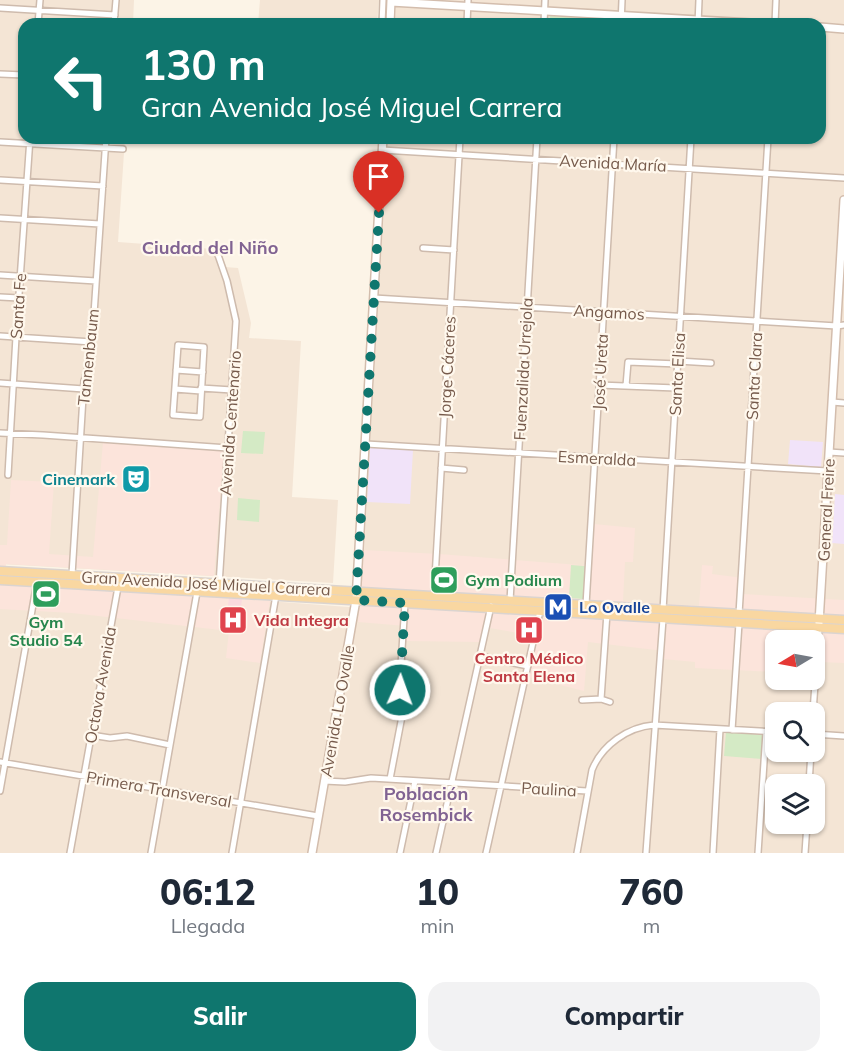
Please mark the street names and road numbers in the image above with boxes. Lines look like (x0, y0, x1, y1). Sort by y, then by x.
street label: Avenida María (559, 150, 667, 176)
street label: Santa Fe (6, 273, 30, 339)
street label: Fuenzalida Urrejola (509, 297, 537, 441)
street label: Angamos (573, 300, 645, 324)
street label: Tannenbaum (73, 308, 103, 406)
street label: Jorge Cáceres (434, 315, 460, 418)
street label: Santa Elisa (665, 332, 689, 416)
street label: Santa Clara (742, 332, 766, 420)
street label: José Ureta (588, 333, 612, 411)
street label: Avenida Centenario (215, 350, 245, 496)
street label: Esmeralda (557, 446, 637, 470)
street label: General Freire (813, 458, 839, 562)
street label: Gran Avenida José Miguel Carrera (81, 566, 331, 600)
street label: Octava Avenida (80, 625, 120, 745)
street label: Avenida Lo Ovalle (316, 644, 358, 778)
street label: Primera Transversal (85, 766, 233, 812)
street label: Paulina (521, 778, 577, 800)

